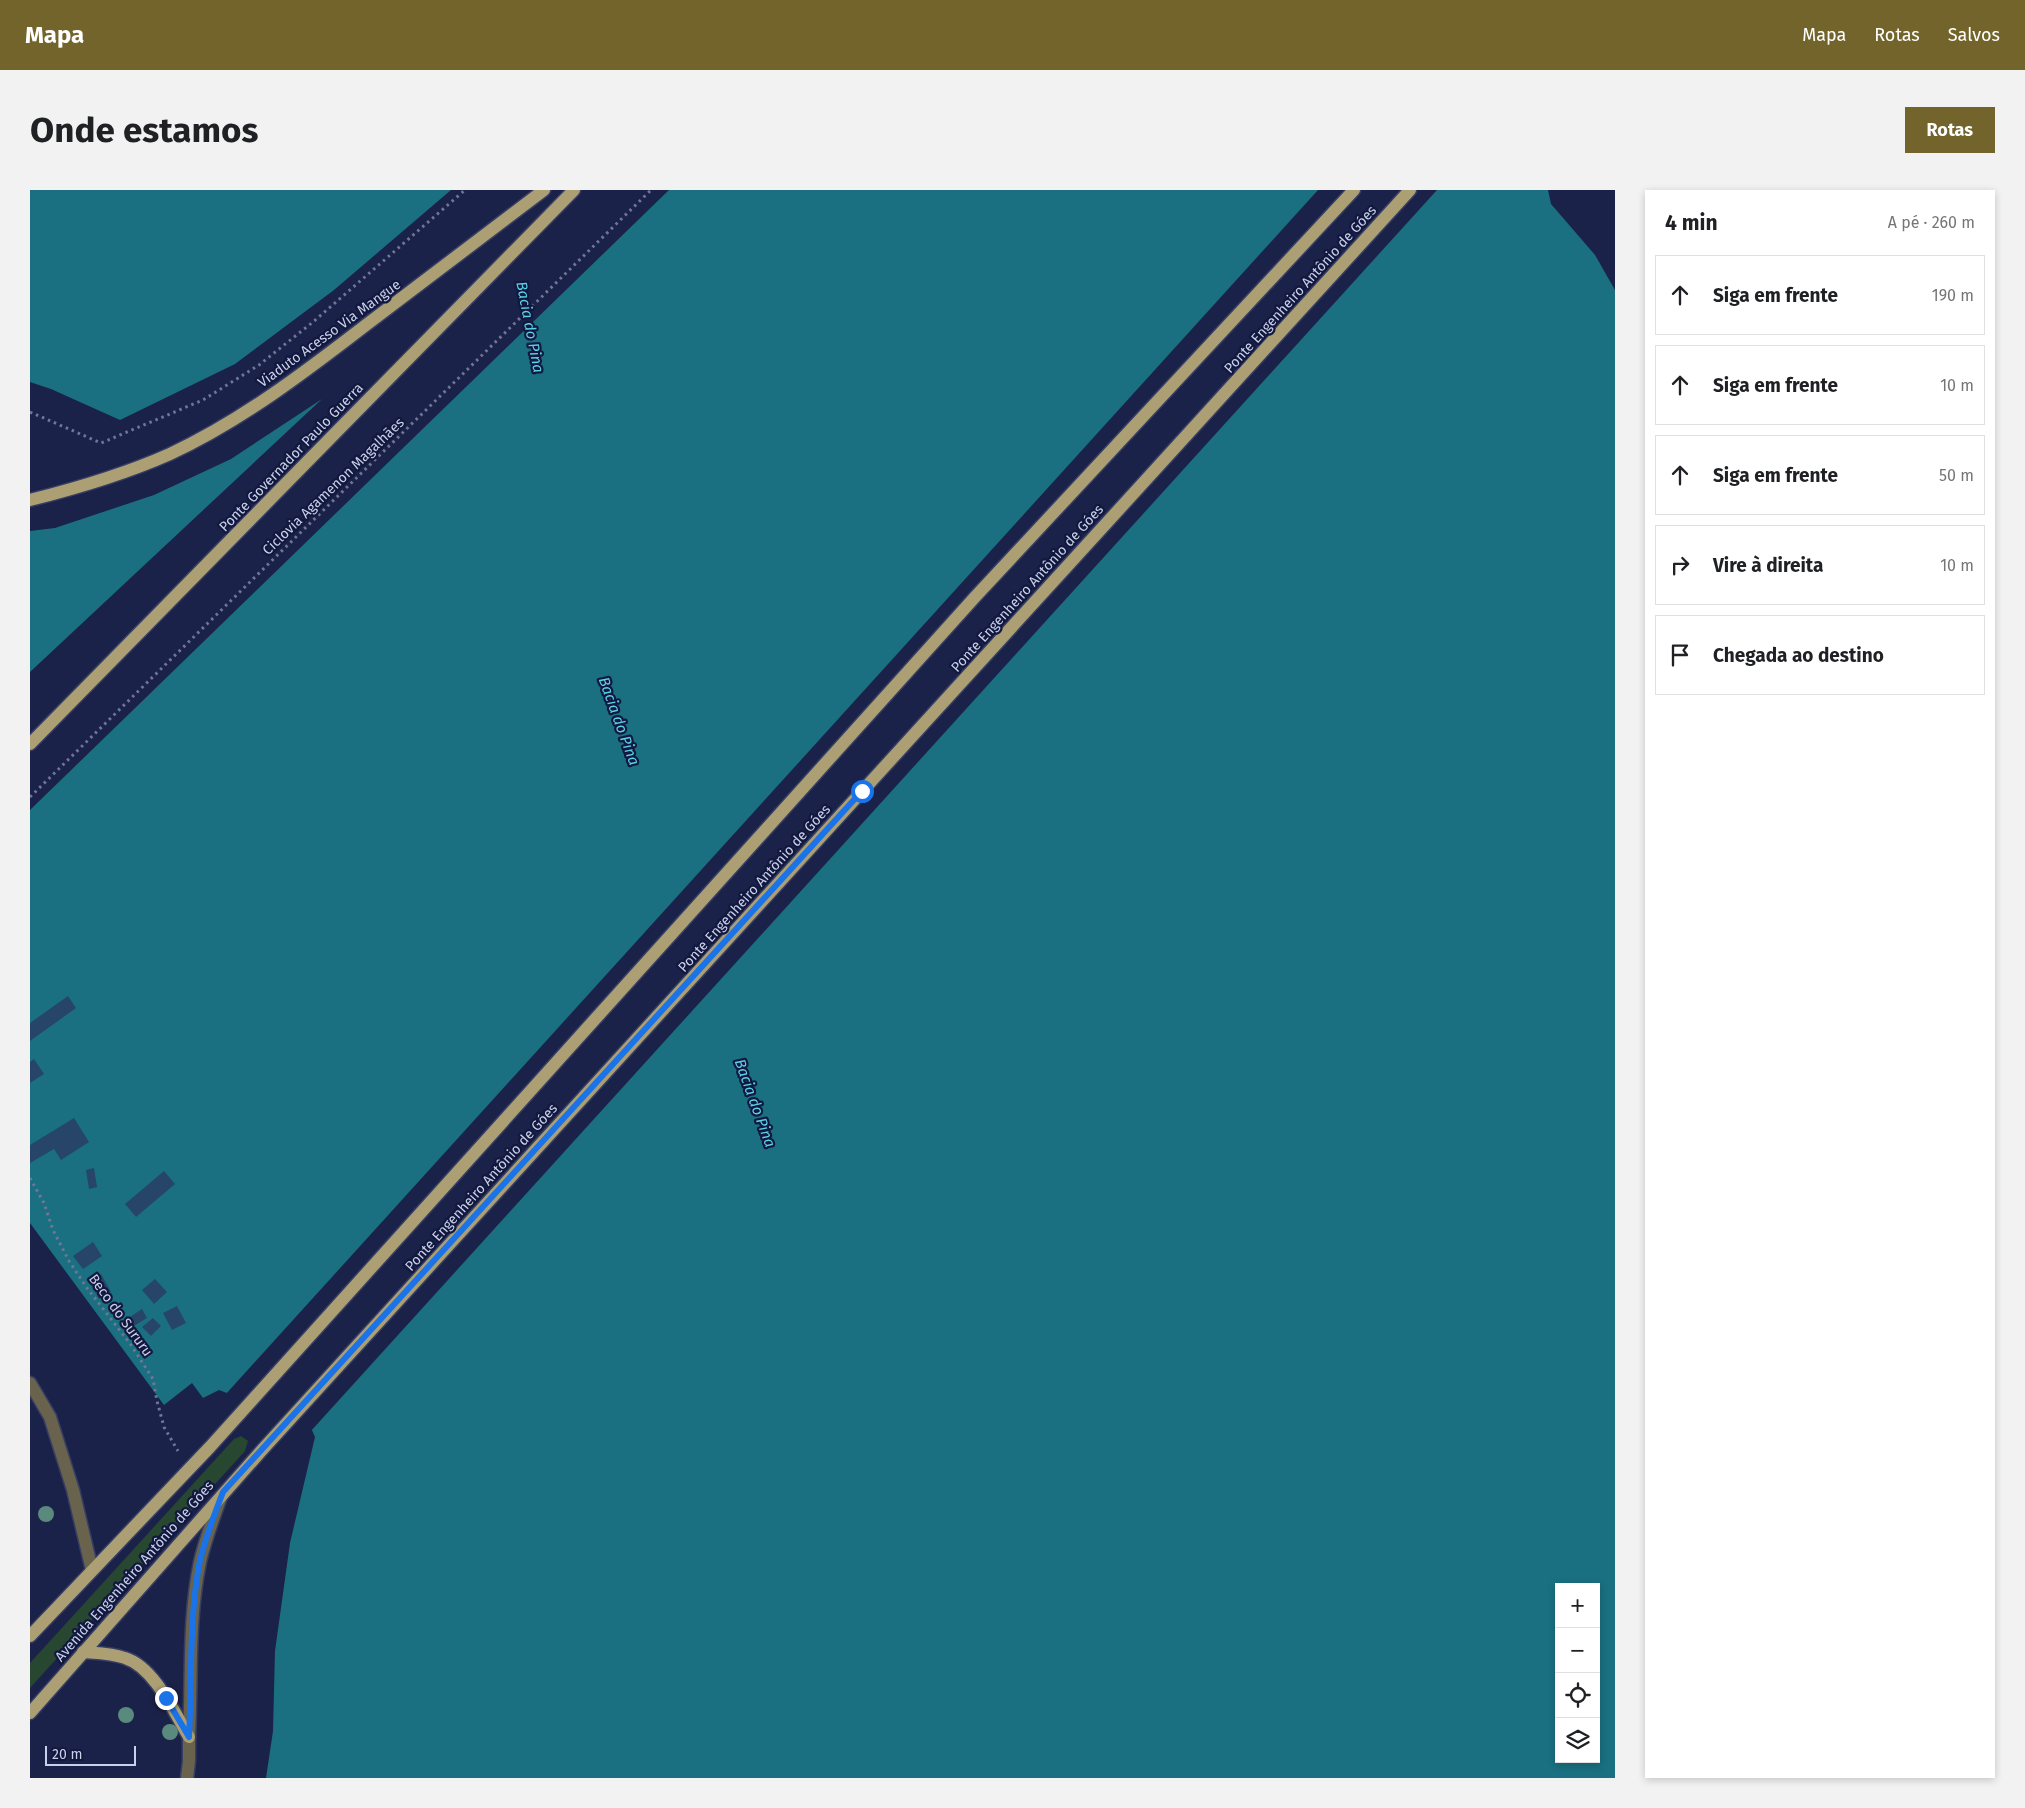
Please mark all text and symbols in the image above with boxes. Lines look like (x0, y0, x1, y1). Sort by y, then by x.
text: Mapa (25, 21, 84, 49)
text: Mapa (1802, 24, 1846, 46)
text: Rotas (1874, 24, 1920, 46)
text: Salvos (1948, 24, 2000, 46)
button: Rotas (1905, 107, 1995, 153)
text: Onde estamos (30, 109, 258, 151)
street label: Ponte Engenheiro Antônio de Góes (1221, 202, 1380, 377)
text: 4 min (1665, 210, 1718, 236)
text: A pé · 260 m (1888, 213, 1975, 232)
street label: Viaduto Acesso Via Mangue (255, 276, 404, 391)
water label: Bacia do Pina (512, 280, 548, 374)
icon: ahead (1666, 281, 1694, 309)
text: Siga em frente (1713, 284, 1838, 307)
text: 190 m (1932, 286, 1974, 305)
icon: ahead (1666, 371, 1694, 399)
text: Siga em frente (1713, 374, 1838, 397)
text: 10 m (1940, 376, 1974, 395)
street label: Ponte Governador Paulo Guerra (216, 379, 367, 535)
street label: Ciclovia Agamenon Magalhães (259, 414, 408, 559)
icon: ahead (1666, 461, 1694, 489)
text: Siga em frente (1713, 464, 1838, 487)
text: 50 m (1939, 466, 1974, 485)
street label: Ponte Engenheiro Antônio de Góes (948, 501, 1107, 676)
icon: right (1666, 551, 1694, 579)
text: Vire à direita (1713, 554, 1823, 577)
text: 10 m (1940, 556, 1974, 575)
icon: arrive (1666, 641, 1694, 669)
text: Chegada ao destino (1713, 644, 1884, 667)
water label: Bacia do Pina (595, 674, 643, 768)
route start (851, 780, 874, 803)
street label: Ponte Engenheiro Antônio de Góes (675, 801, 834, 976)
water label: Bacia do Pina (731, 1056, 779, 1150)
street label: Ponte Engenheiro Antônio de Góes (402, 1100, 561, 1275)
street label: Beco do Sururu (85, 1271, 156, 1360)
street label: Avenida Engenheiro Antônio de Góes (51, 1477, 218, 1665)
map controls (1555, 1583, 1600, 1763)
button: + (1555, 1583, 1600, 1628)
button: − (1555, 1628, 1600, 1673)
button: locate (1555, 1673, 1600, 1718)
route end (155, 1687, 178, 1710)
button: layers (1555, 1718, 1600, 1763)
scale bar (45, 1743, 136, 1766)
text: 20 m (52, 1746, 82, 1763)

